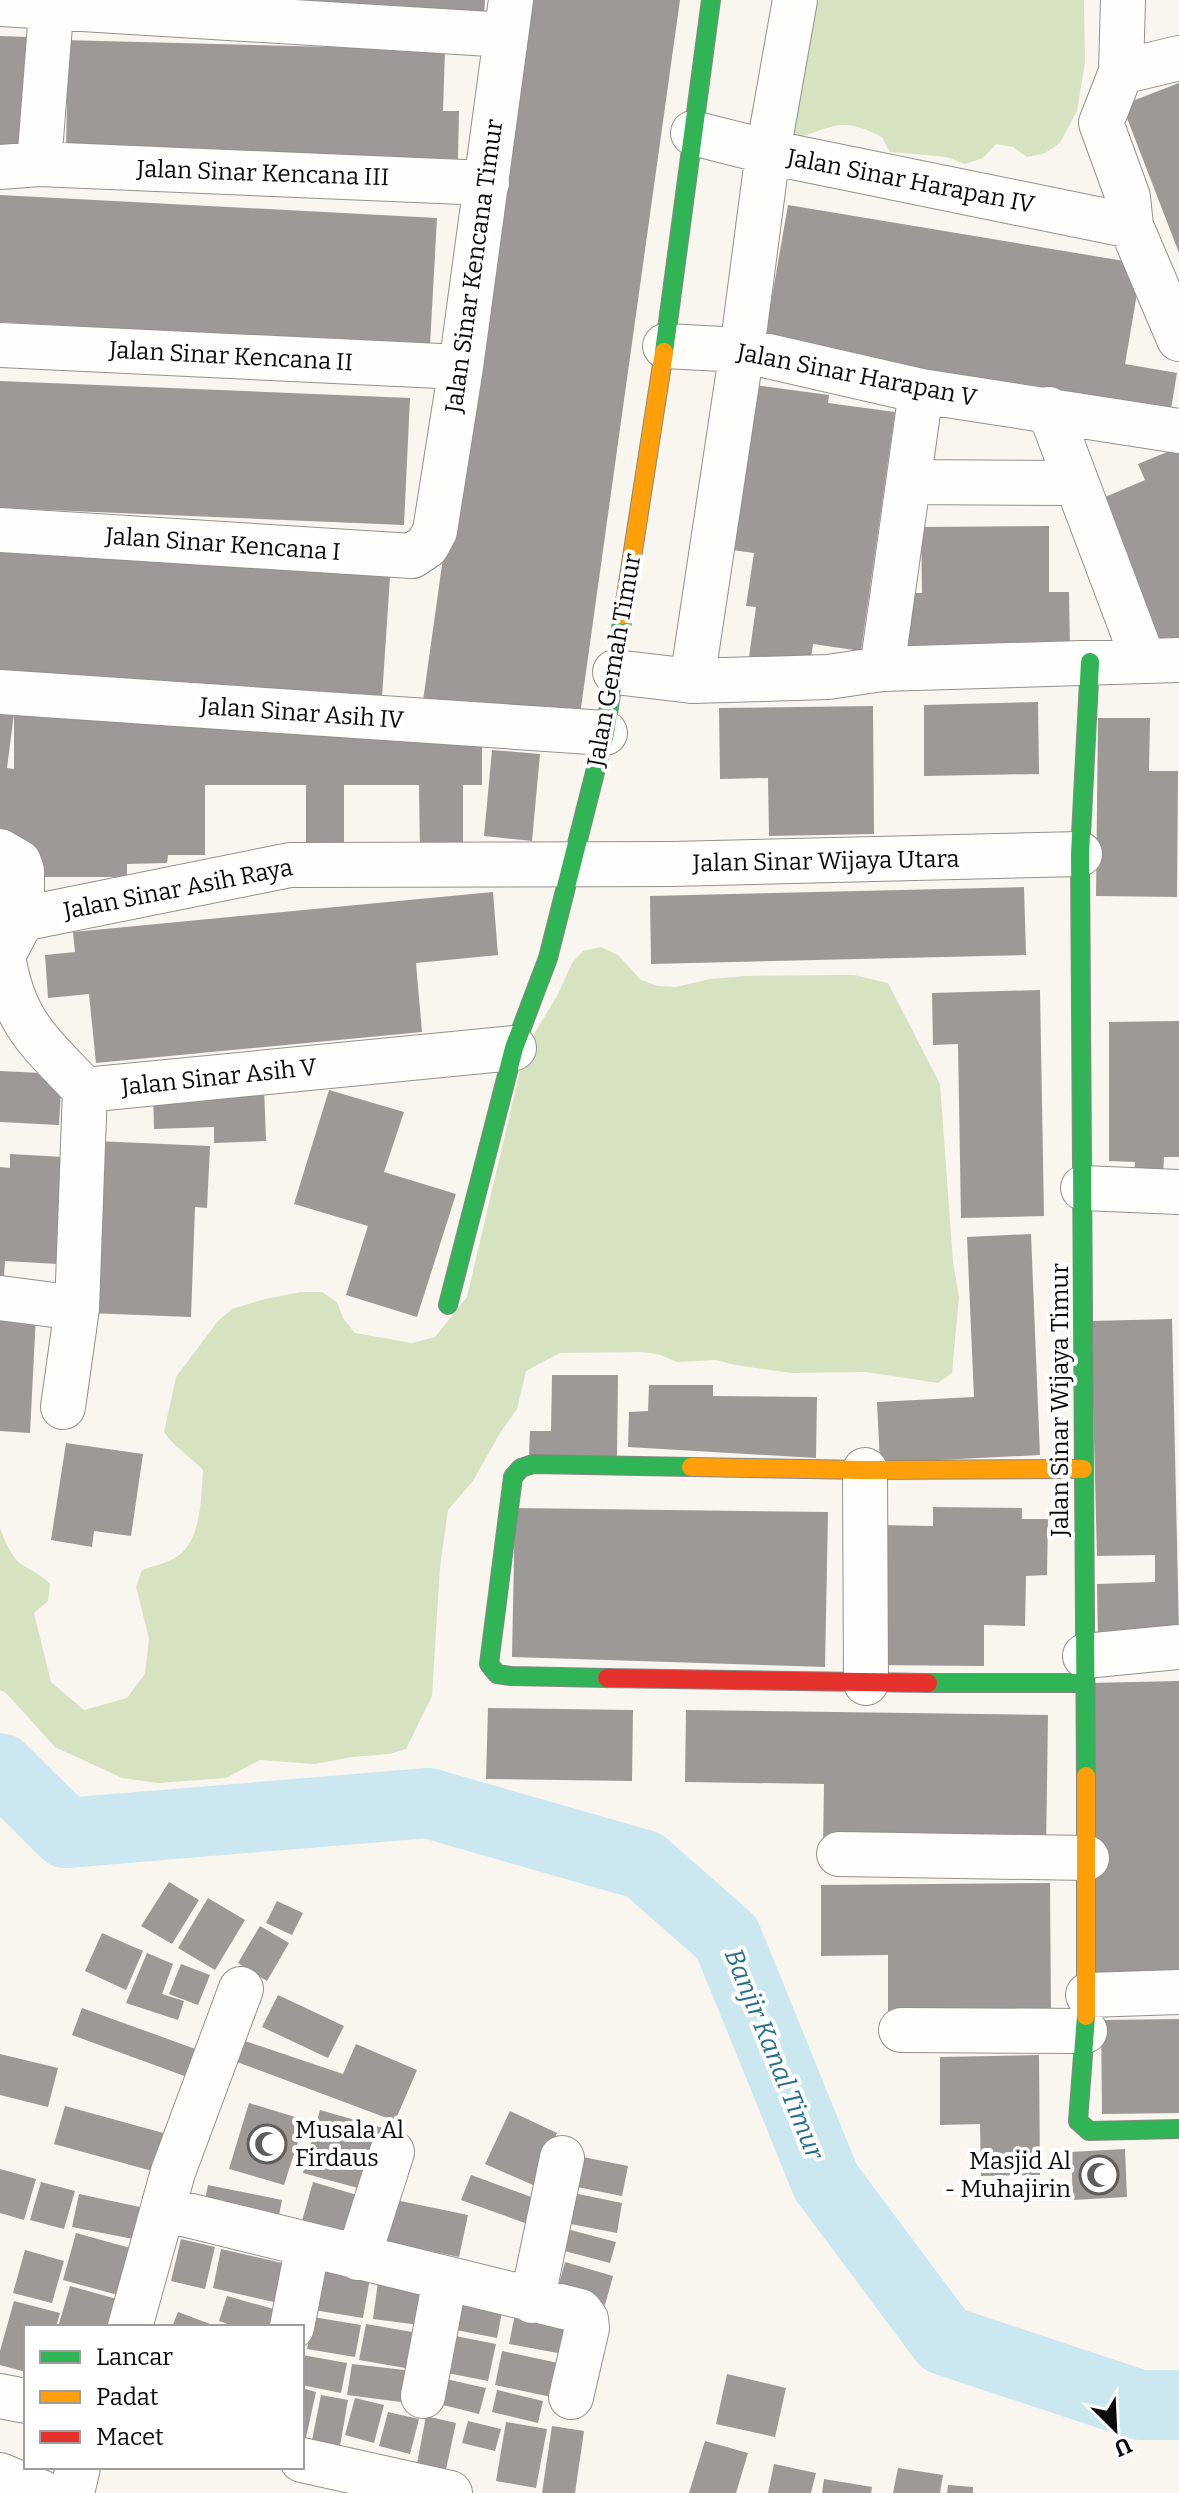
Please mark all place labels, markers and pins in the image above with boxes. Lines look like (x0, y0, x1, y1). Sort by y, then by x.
place label: Musala Al Firdaus (295, 2116, 404, 2172)
mosque icon: Musala Al Firdaus (246, 2123, 288, 2165)
place label: Masjid Al - Muhajirin (945, 2147, 1071, 2203)
mosque icon: Masjid Al - Muhajirin (1078, 2154, 1120, 2196)

